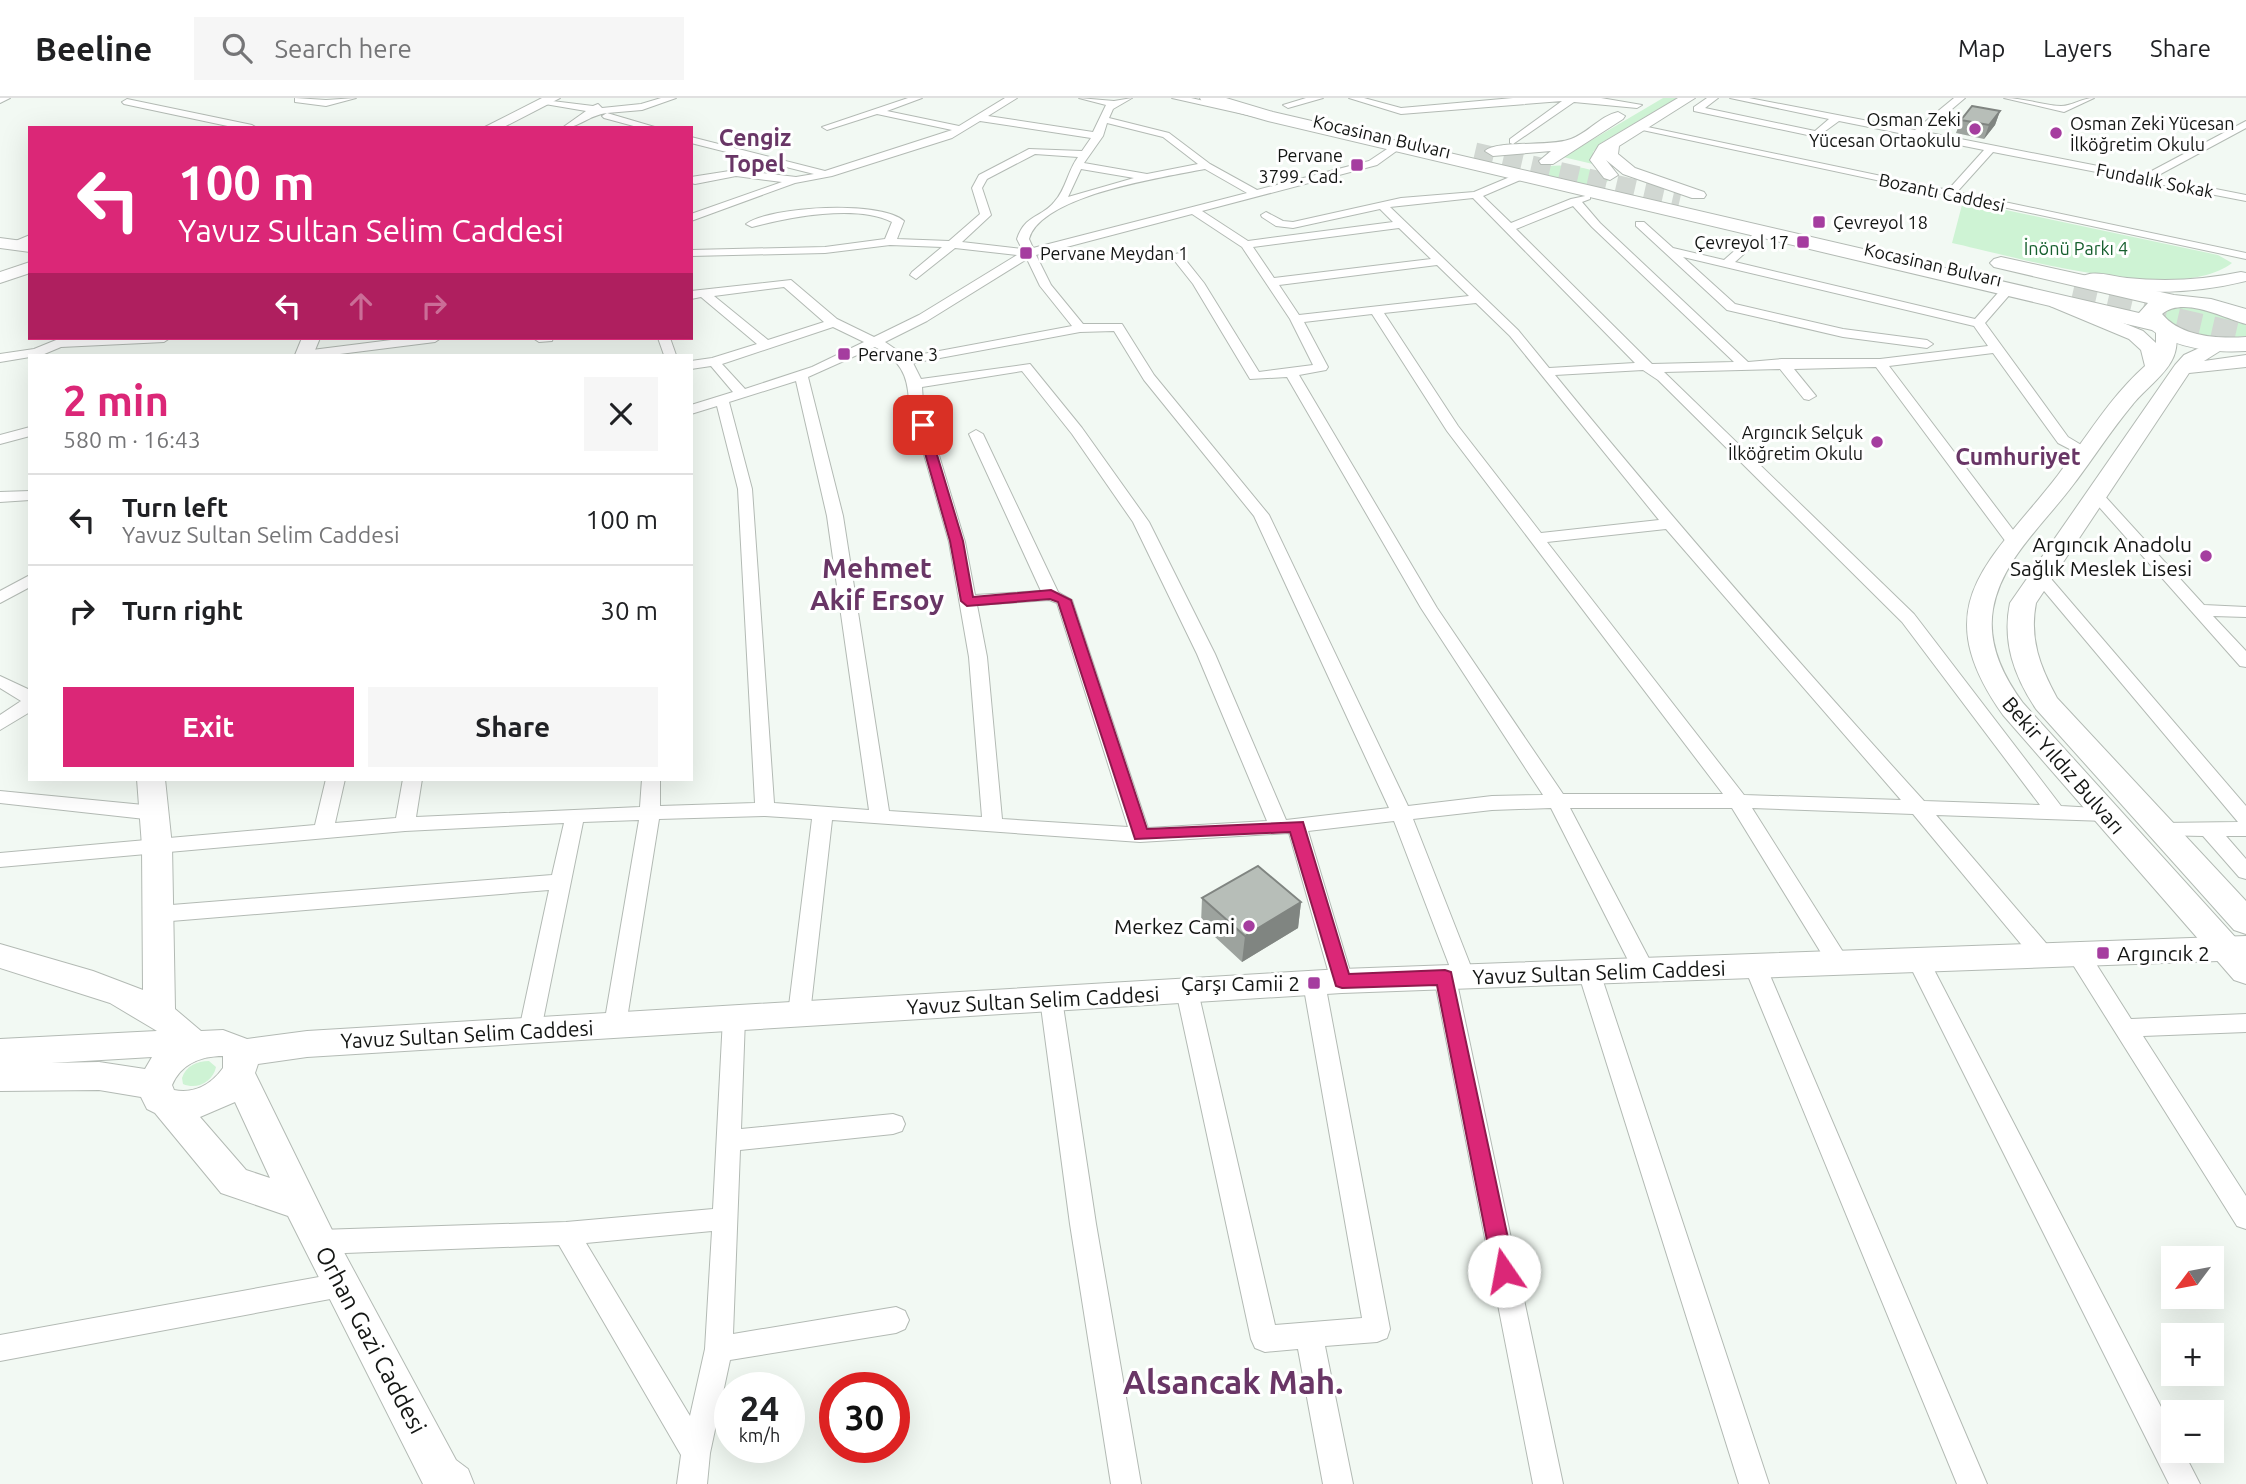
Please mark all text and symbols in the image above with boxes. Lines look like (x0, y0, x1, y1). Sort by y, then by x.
search box (194, 17, 684, 80)
icon: search (218, 29, 256, 67)
text: Beeline (35, 30, 152, 67)
text: Search here (274, 34, 412, 63)
text: Map (1958, 35, 2005, 62)
text: Layers (2043, 35, 2112, 62)
text: Share (2150, 35, 2211, 62)
place label: Osman Zeki Yücesan Ortaokulu (1809, 109, 1961, 150)
street label: Kocasinan Bulvarı (1311, 110, 1453, 162)
place label: Osman Zeki Yücesan İlköğretim Okulu (2070, 113, 2235, 154)
marker: Osman Zeki Yücesan Ortaokulu (1967, 121, 1983, 137)
district label: Cengiz Topel (719, 125, 791, 176)
marker: Osman Zeki Yücesan İlköğretim Okulu (2048, 125, 2064, 141)
place label: Pervane 3799. Cad. (1259, 145, 1343, 186)
icon: left (63, 154, 154, 245)
text: 100 m (178, 154, 315, 209)
marker: Pervane 3799. Cad. (1349, 157, 1365, 173)
street label: Fundalık Sokak (2095, 159, 2215, 201)
street label: Bozantı Caddesi (1877, 169, 2007, 215)
text: Yavuz Sultan Selim Caddesi (178, 212, 564, 248)
place label: Çevreyol 18 (1833, 212, 1928, 232)
marker: Çevreyol 18 (1811, 214, 1827, 230)
place label: Çevreyol 17 (1694, 232, 1789, 252)
marker: Çevreyol 17 (1795, 234, 1811, 250)
street label: Kocasinan Bulvarı (1862, 238, 2004, 290)
park label: İnönü Parkı 4 (2024, 238, 2128, 258)
place label: Pervane Meydan 1 (1040, 243, 1188, 263)
marker: Pervane Meydan 1 (1018, 245, 1034, 261)
icon: left (269, 287, 307, 325)
icon: ahead (342, 287, 380, 325)
icon: right (415, 287, 453, 325)
place label: Pervane 3 (858, 344, 938, 364)
marker: Pervane 3 (836, 346, 852, 362)
text: 2 min (63, 377, 169, 424)
button: close (584, 377, 658, 451)
pin (893, 395, 953, 455)
icon: arrive (904, 406, 942, 444)
place label: Argıncık Selçuk İlköğretim Okulu (1728, 422, 1863, 463)
text: 580 m · 16:43 (63, 427, 201, 452)
marker: Argıncık Selçuk İlköğretim Okulu (1869, 434, 1885, 450)
district label: Cumhuriyet (1955, 444, 2081, 469)
text: Turn left (122, 493, 228, 522)
icon: left (63, 501, 101, 539)
text: 100 m (586, 505, 658, 534)
text: Yavuz Sultan Selim Caddesi (122, 522, 400, 547)
place label: Argıncık Anadolu Sağlık Meslek Lisesi (2010, 532, 2192, 580)
marker: Argıncık Anadolu Sağlık Meslek Lisesi (2198, 548, 2214, 564)
district label: Mehmet Akif Ersoy (810, 552, 944, 615)
icon: right (63, 592, 101, 630)
text: Turn right (122, 596, 243, 625)
text: 30 m (600, 596, 658, 625)
button: Exit (63, 687, 354, 767)
button: Share (368, 687, 658, 767)
street label: Bekir Yıldız Bulvarı (1998, 692, 2130, 838)
place label: Merkez Cami (1114, 914, 1235, 938)
marker: Merkez Cami (1241, 918, 1257, 934)
place label: Argıncık 2 (2117, 941, 2210, 965)
marker: Argıncık 2 (2095, 945, 2111, 961)
street label: Yavuz Sultan Selim Caddesi (1472, 956, 1726, 988)
place label: Çarşı Camii 2 (1181, 971, 1300, 995)
marker: Çarşı Camii 2 (1306, 975, 1322, 991)
street label: Yavuz Sultan Selim Caddesi (906, 981, 1160, 1019)
street label: Yavuz Sultan Selim Caddesi (340, 1015, 594, 1053)
position arrow (1467, 1234, 1541, 1308)
street label: Orhan Gazi Caddesi (310, 1242, 432, 1438)
north arrow (2161, 1246, 2224, 1309)
map controls (2161, 1246, 2224, 1463)
button: + (2161, 1323, 2224, 1386)
district label: Alsancak Mah. (1123, 1363, 1343, 1400)
speed limit sign: 30 (819, 1372, 910, 1463)
text: 24 (740, 1388, 779, 1428)
button: − (2161, 1400, 2224, 1463)
text: km/h (739, 1425, 780, 1445)

